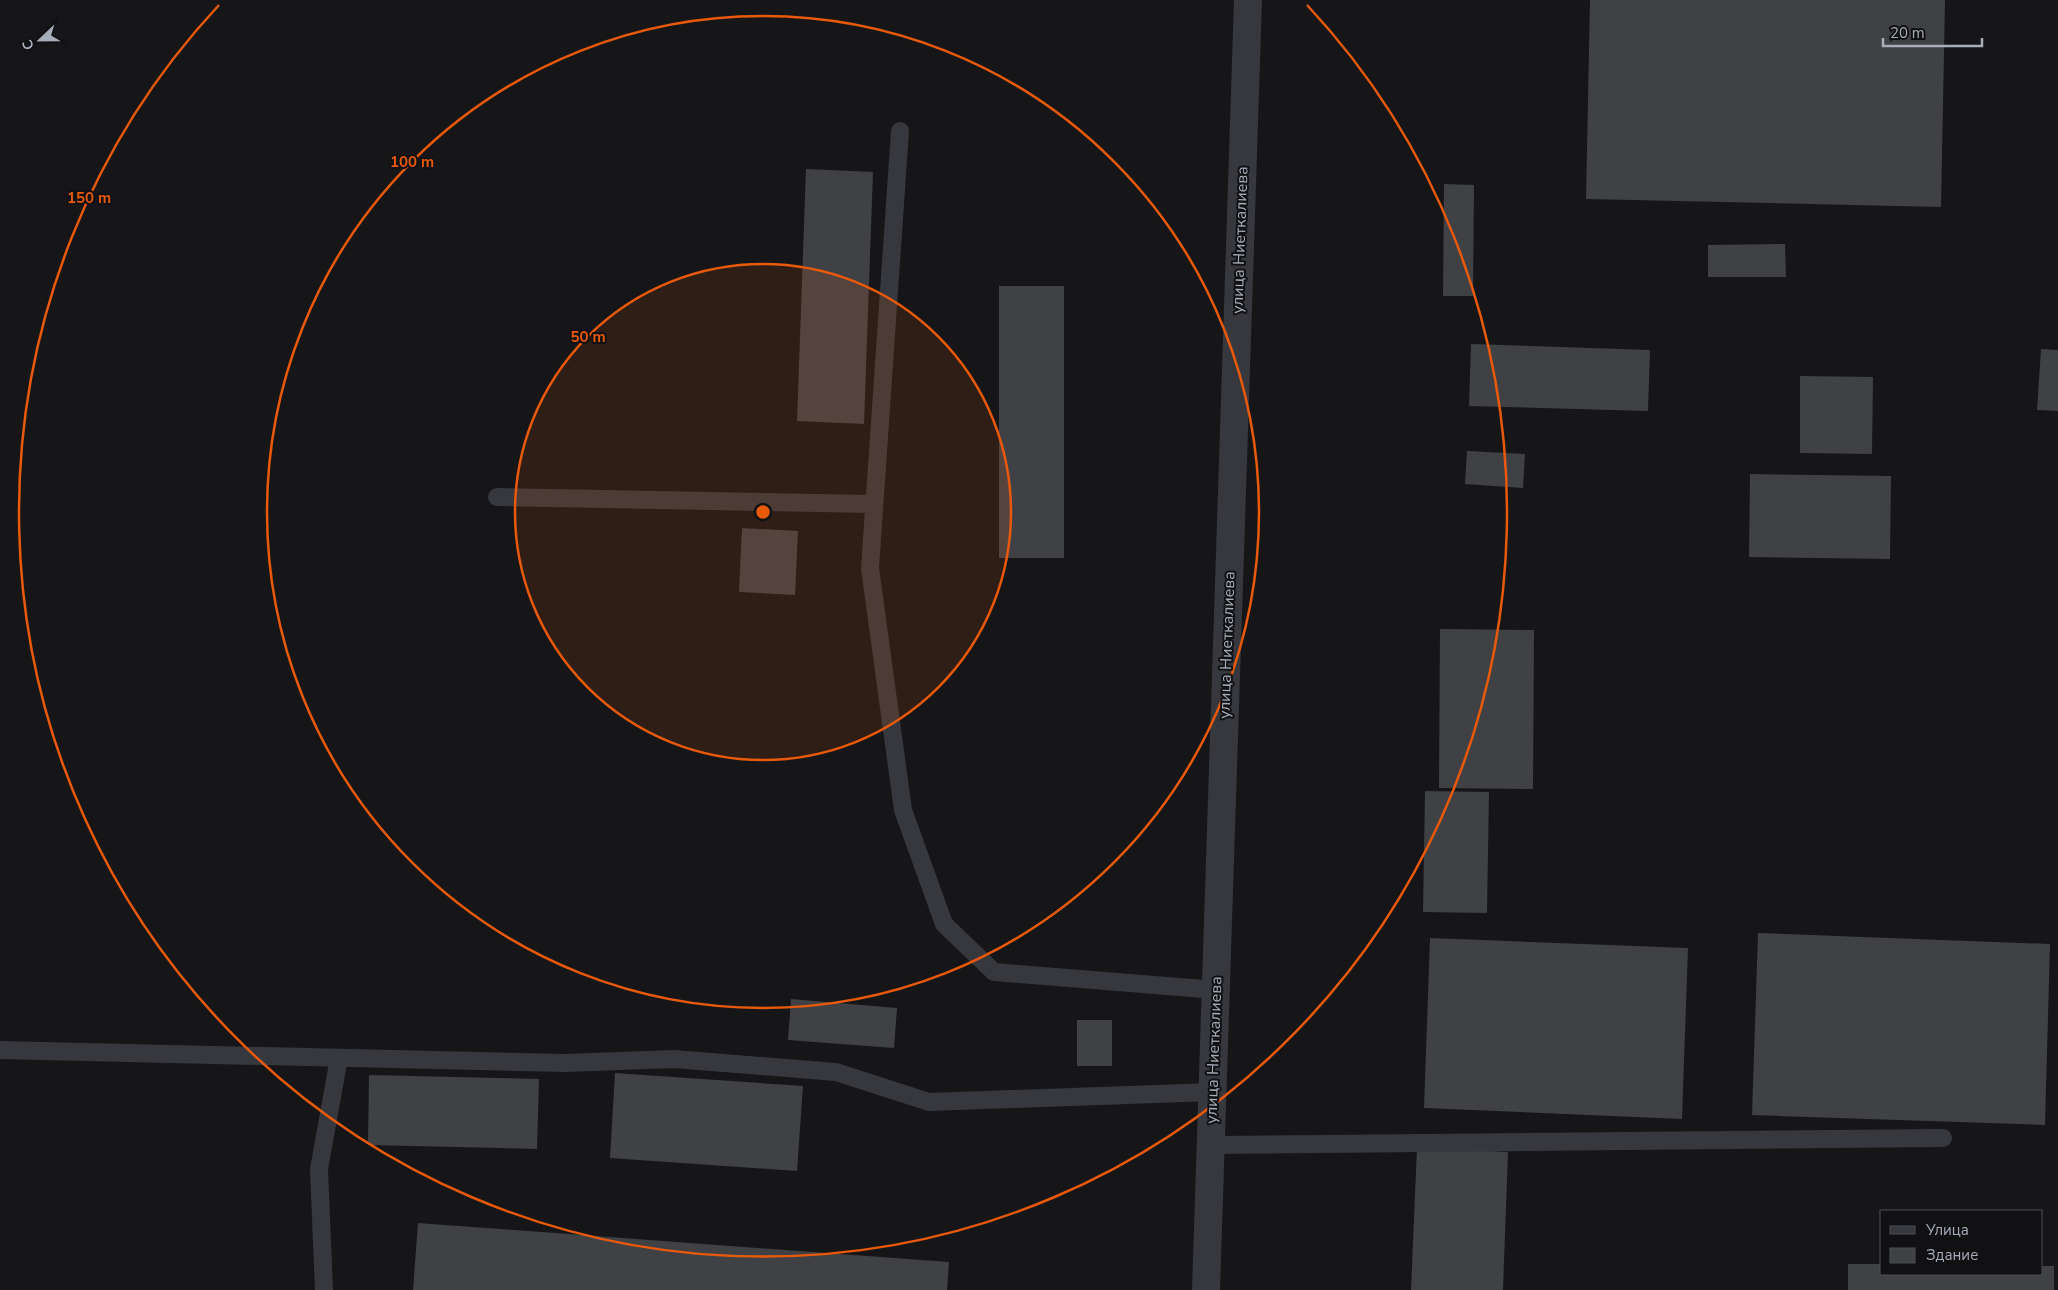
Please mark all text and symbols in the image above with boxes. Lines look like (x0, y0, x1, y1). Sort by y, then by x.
north arrow (15, 15, 65, 65)
scale bar (1883, 15, 1982, 47)
text: 20 m (1890, 23, 1925, 43)
text: С (18, 36, 39, 53)
text: 100 m (390, 152, 434, 172)
street label: улица Ниеткалиева (1226, 166, 1254, 314)
text: 150 m (67, 188, 111, 208)
text: 50 m (570, 327, 606, 347)
centre of rings (754, 503, 772, 521)
street label: улица Ниеткалиева (1213, 571, 1241, 719)
street label: улица Ниеткалиева (1200, 976, 1228, 1124)
legend (1880, 1210, 2043, 1275)
text: Улица (1925, 1220, 1969, 1240)
text: Здание (1926, 1245, 1978, 1265)

